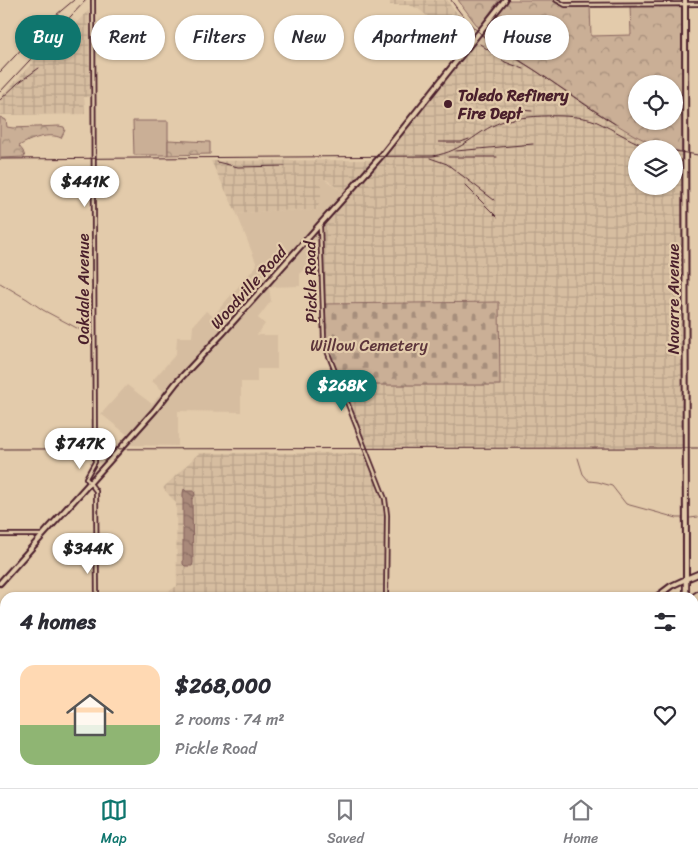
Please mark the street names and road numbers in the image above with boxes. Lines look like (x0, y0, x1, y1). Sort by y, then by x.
street label: Oakdale Avenue (69, 233, 98, 344)
street label: Woodville Road (203, 238, 295, 336)
street label: Pickle Road (295, 239, 326, 323)
street label: Navarre Avenue (659, 243, 688, 354)

